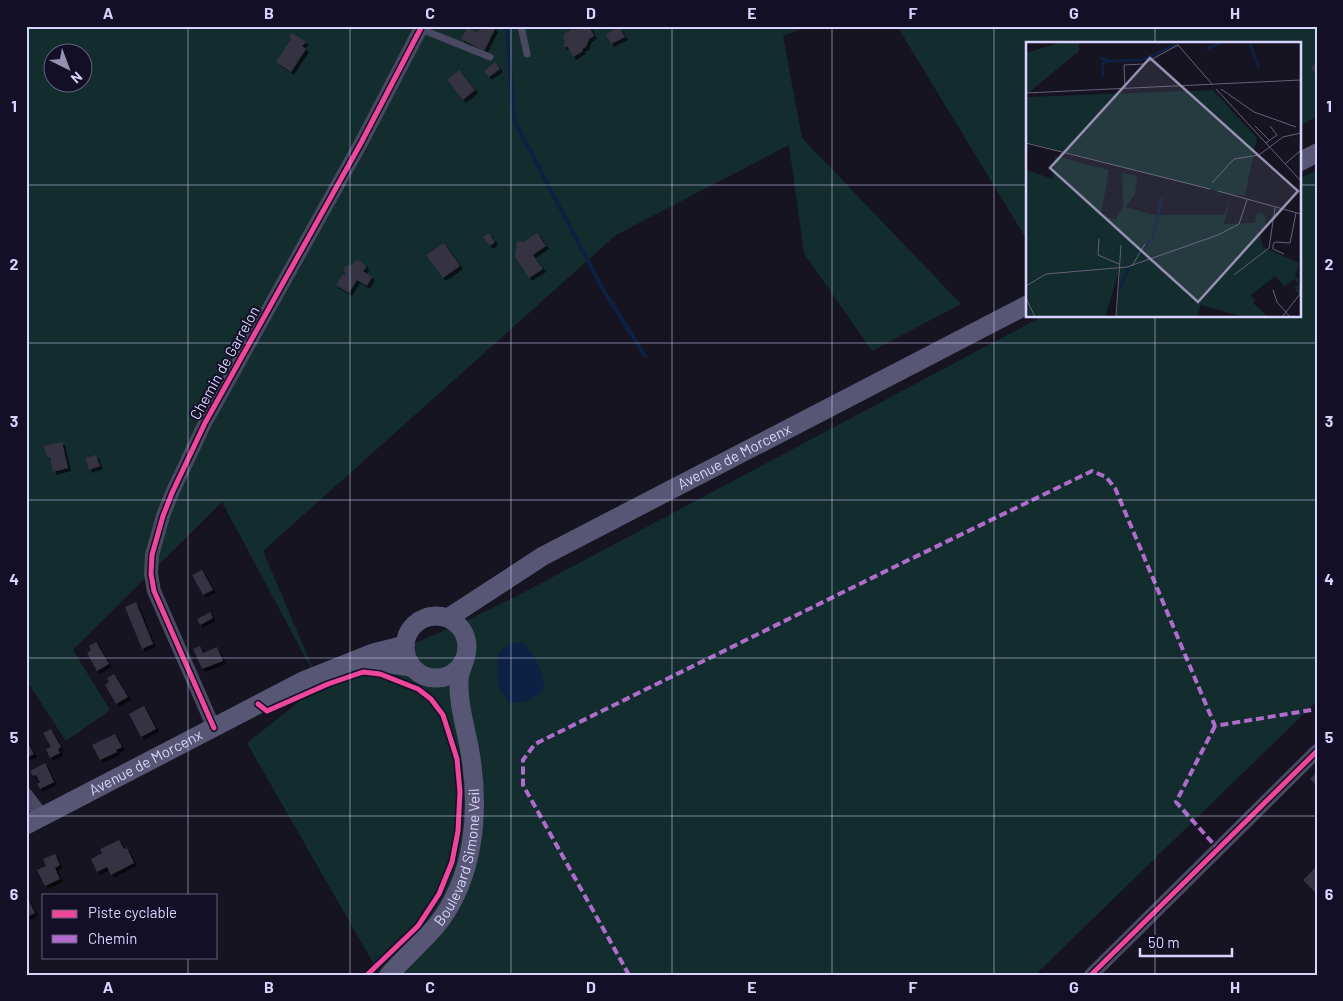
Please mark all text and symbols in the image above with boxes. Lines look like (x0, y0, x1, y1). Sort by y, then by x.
text: A (103, 3, 114, 22)
text: B (264, 3, 274, 22)
text: C (425, 3, 435, 22)
text: D (586, 3, 596, 22)
text: E (747, 3, 757, 22)
text: F (909, 3, 918, 22)
text: G (1069, 3, 1079, 22)
text: H (1230, 3, 1240, 22)
north arrow (42, 42, 92, 92)
inset map (1026, 42, 1300, 318)
text: N (68, 69, 86, 87)
text: 1 (11, 96, 17, 115)
text: 1 (1326, 96, 1332, 115)
text: 2 (10, 254, 19, 273)
text: 2 (1325, 254, 1334, 273)
street label: Chemin de Garrelon (185, 303, 263, 422)
text: 3 (10, 411, 18, 430)
text: 3 (1325, 411, 1333, 430)
street label: Avenue de Morcenx (674, 419, 794, 493)
text: 4 (9, 569, 19, 588)
text: 4 (1324, 569, 1334, 588)
street label: Avenue de Morcenx (86, 725, 205, 799)
text: 5 (10, 727, 19, 746)
text: 5 (1325, 727, 1334, 746)
street label: Boulevard Simone Veil (429, 788, 482, 929)
text: 6 (10, 884, 19, 903)
text: 6 (1325, 884, 1334, 903)
legend (42, 894, 218, 958)
text: Piste cyclable (88, 903, 177, 921)
scale bar (1140, 926, 1233, 958)
text: Chemin (88, 929, 137, 947)
text: 50 m (1148, 933, 1180, 951)
text: A (103, 977, 114, 996)
text: B (264, 977, 274, 996)
text: C (425, 977, 435, 996)
text: D (586, 977, 596, 996)
text: E (747, 977, 757, 996)
text: F (909, 977, 918, 996)
text: G (1069, 977, 1079, 996)
text: H (1230, 977, 1240, 996)

